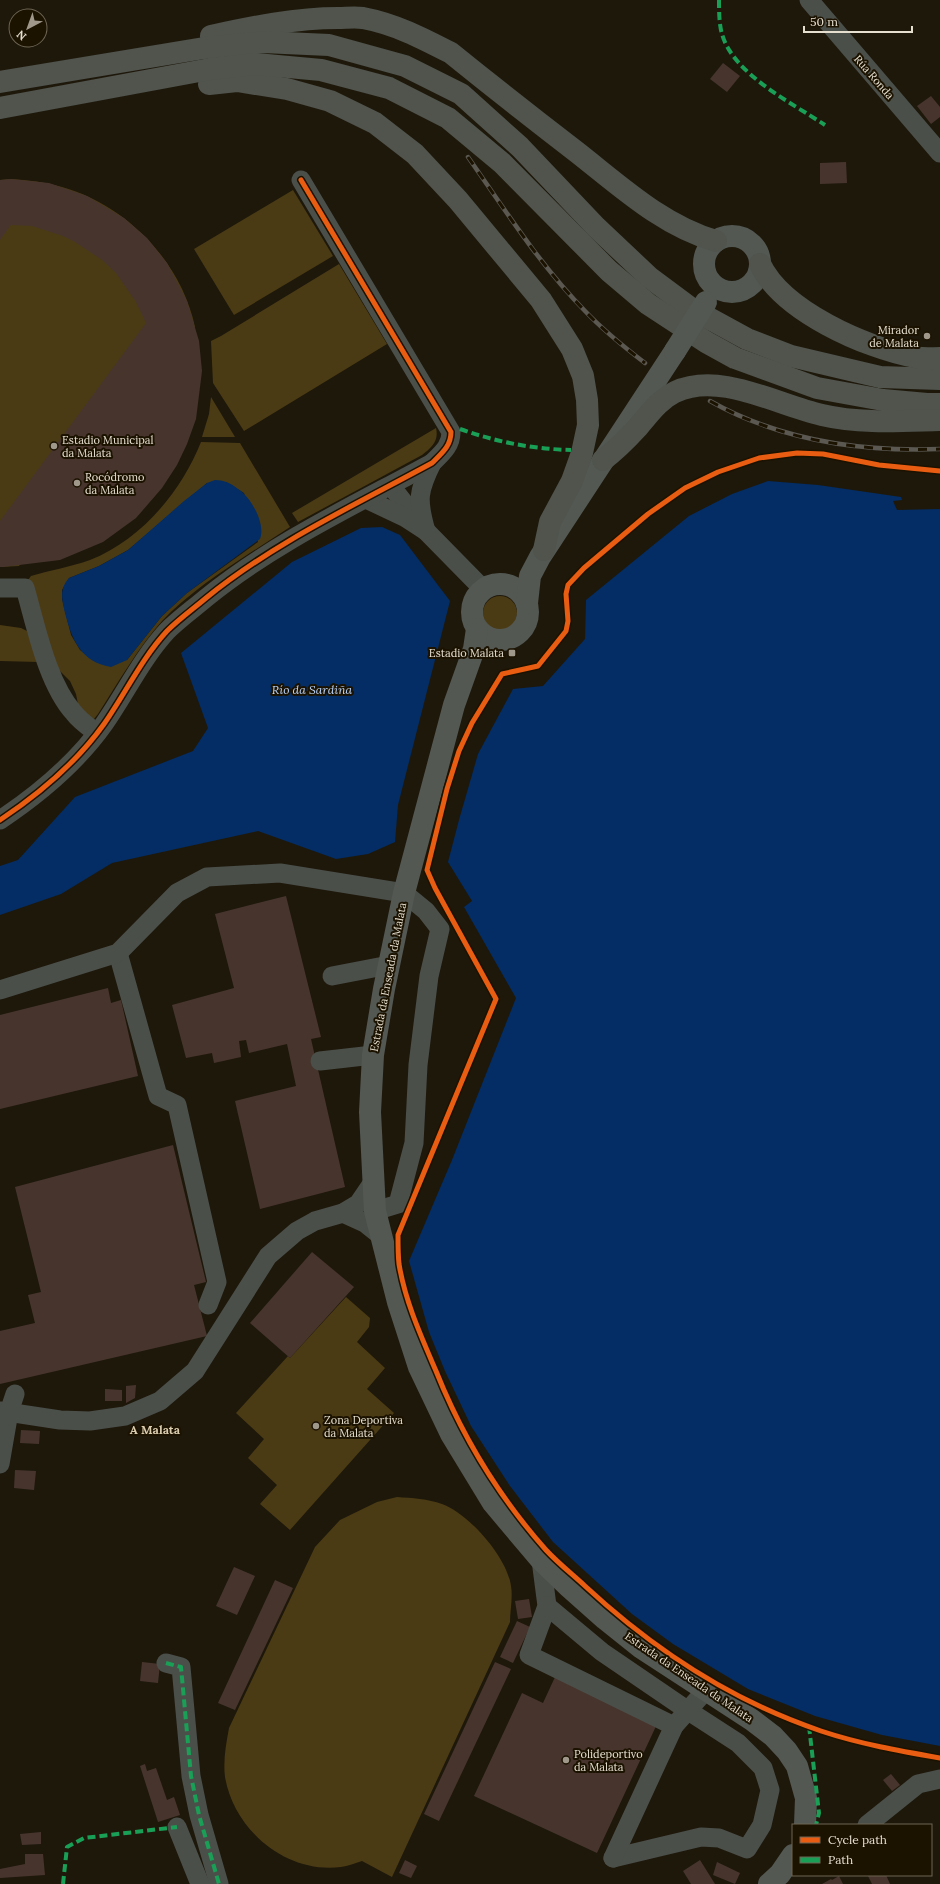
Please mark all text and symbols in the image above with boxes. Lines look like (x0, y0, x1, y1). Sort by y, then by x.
north arrow (8, 8, 48, 48)
scale bar (804, 8, 912, 34)
text: 50 m (810, 14, 838, 29)
text: N (13, 27, 29, 44)
street label: Rúa Ronda (851, 52, 897, 102)
place label: Mirador de Malata (869, 323, 919, 350)
marker: Mirador de Malata (922, 331, 932, 341)
place label: Estadio Municipal da Malata (62, 433, 153, 460)
marker: Estadio Municipal da Malata (49, 441, 59, 451)
place label: Rocódromo da Malata (85, 470, 144, 497)
marker: Rocódromo da Malata (72, 478, 82, 488)
place label: Estadio Malata (429, 646, 504, 660)
marker: Estadio Malata (507, 648, 517, 658)
water label: Río da Sardiña (272, 682, 353, 697)
street label: Estrada da Enseada da Malata (367, 901, 409, 1053)
place label: Zona Deportiva da Malata (324, 1413, 403, 1440)
marker: Zona Deportiva da Malata (311, 1421, 321, 1431)
district label: A Malata (130, 1422, 181, 1437)
street label: Estrada da Enseada da Malata (622, 1629, 756, 1725)
place label: Polideportivo da Malata (574, 1747, 643, 1774)
marker: Polideportivo da Malata (561, 1755, 571, 1765)
legend (792, 1824, 932, 1876)
text: Cycle path (828, 1832, 887, 1847)
text: Path (828, 1852, 853, 1867)

